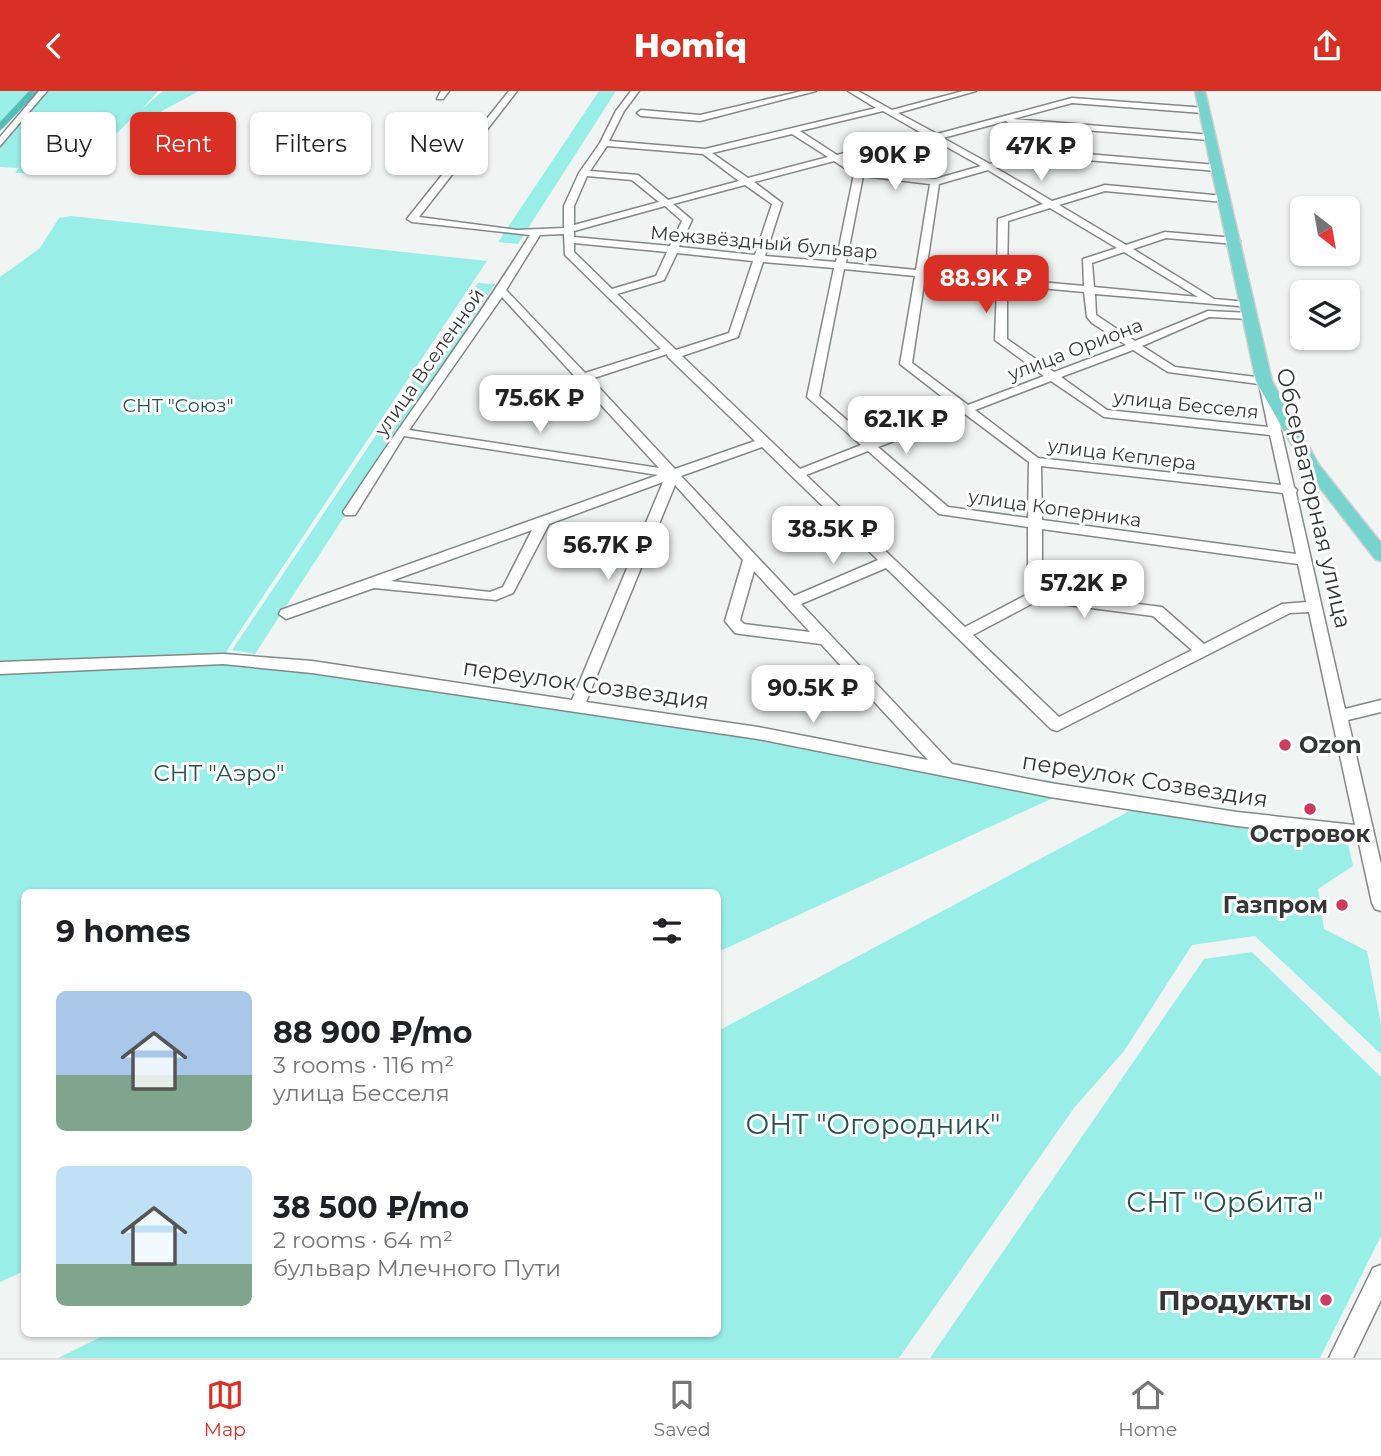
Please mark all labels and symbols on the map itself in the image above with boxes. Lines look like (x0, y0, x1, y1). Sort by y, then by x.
pin: 47K ₽ (992, 123, 1090, 183)
pin: 90K ₽ (846, 133, 944, 192)
north arrow (1290, 196, 1360, 266)
street label: Межзвёздный бульвар (649, 221, 879, 264)
pin: 88.9K ₽ (921, 255, 1051, 315)
street label: улица Вселенной (369, 284, 489, 441)
street label: улица Ориона (1004, 313, 1146, 386)
street label: Обсерваторная улица (1270, 365, 1358, 631)
pin: 75.6K ₽ (475, 375, 605, 435)
street label: улица Бесселя (1111, 385, 1260, 424)
park label: СНТ "Союз" (122, 394, 234, 417)
pin: 62.1K ₽ (841, 397, 971, 456)
street label: улица Кеплера (1045, 434, 1197, 475)
street label: улица Коперника (966, 485, 1143, 532)
pin: 38.5K ₽ (768, 507, 898, 566)
pin: 56.7K ₽ (543, 523, 673, 582)
pin: 57.2K ₽ (1019, 561, 1149, 620)
street label: переулок Созвездия (461, 653, 711, 715)
pin: 90.5K ₽ (748, 665, 878, 725)
place label: Ozon (1299, 731, 1362, 759)
marker: Ozon (1277, 737, 1293, 753)
street label: переулок Созвездия (1020, 747, 1270, 813)
park label: СНТ "Аэро" (153, 759, 285, 787)
marker: Островок (1302, 801, 1318, 817)
place label: Островок (1250, 820, 1370, 848)
place label: Газпром (1223, 891, 1328, 919)
marker: Газпром (1334, 897, 1350, 913)
park label: ОНТ "Огородник" (746, 1107, 1000, 1141)
park label: СНТ "Орбита" (1126, 1185, 1324, 1219)
place label: Продукты (1158, 1283, 1312, 1317)
marker: Продукты (1318, 1292, 1334, 1308)

